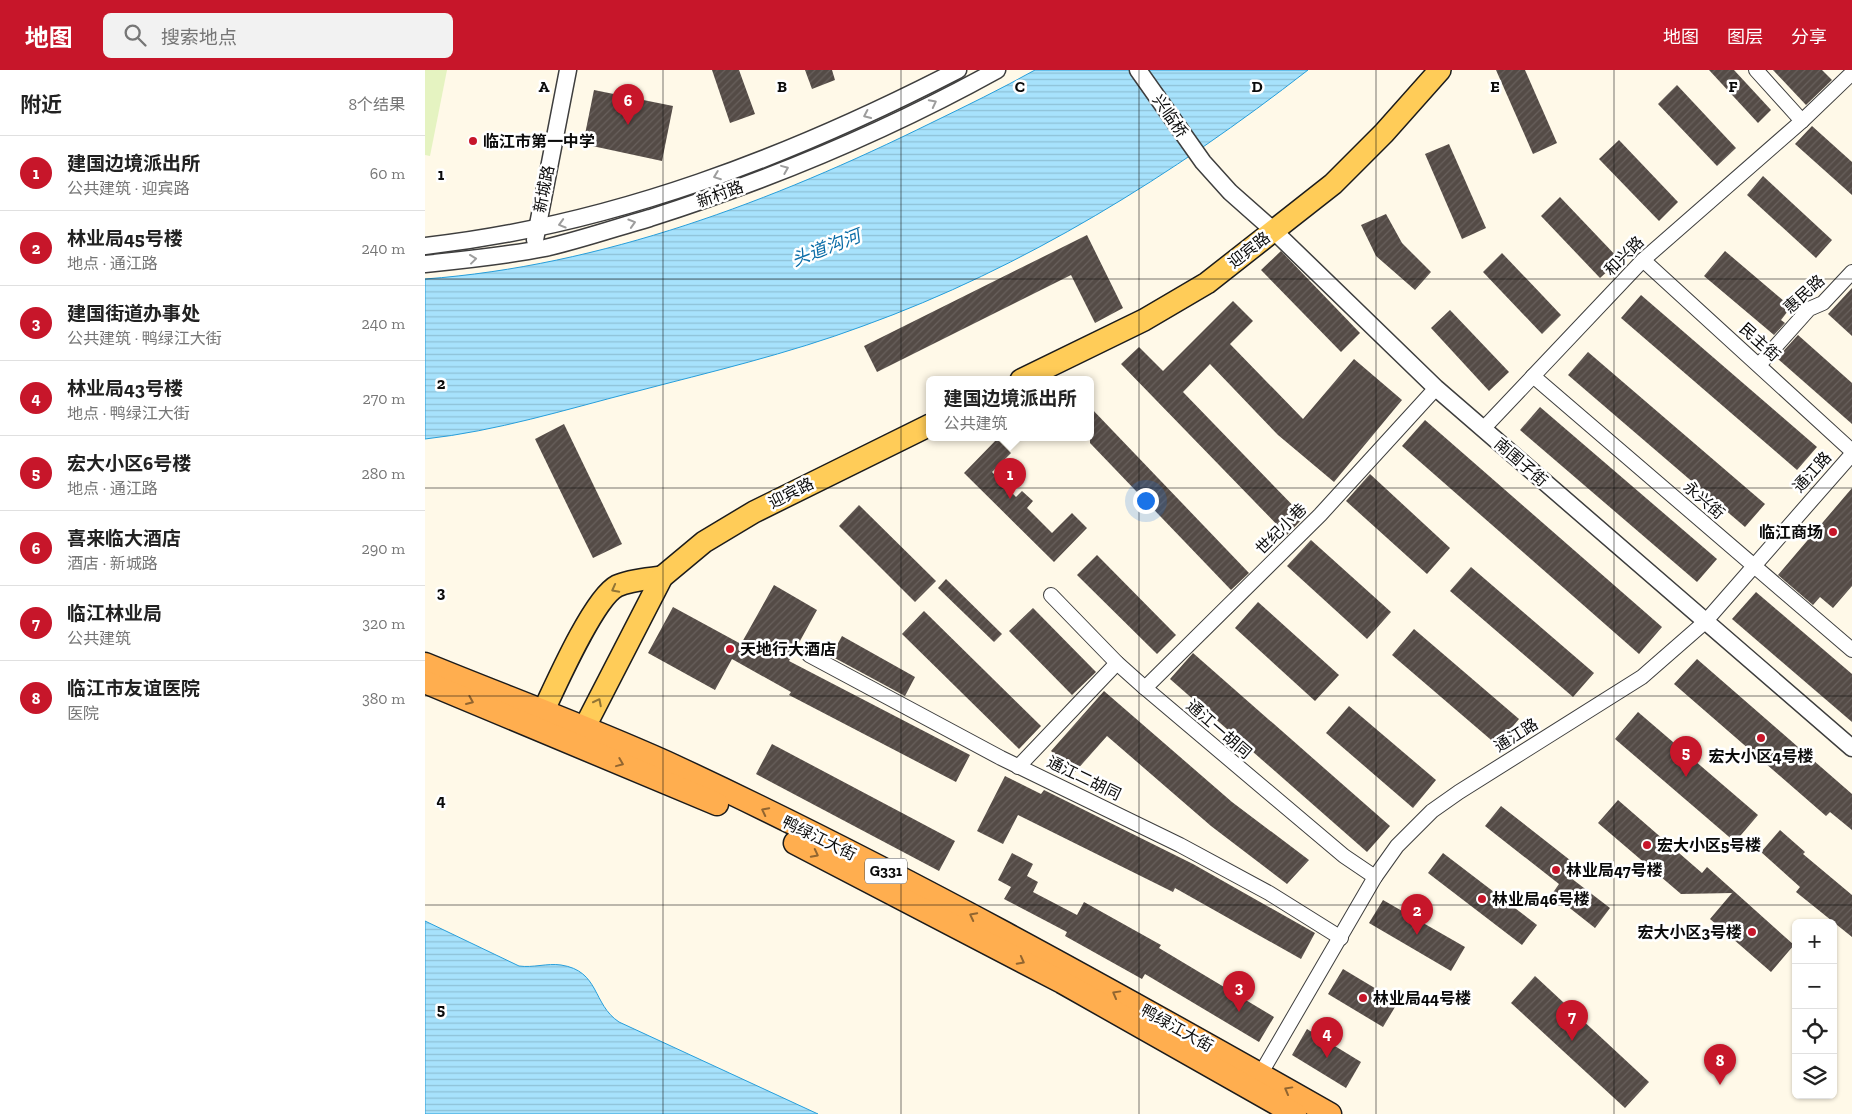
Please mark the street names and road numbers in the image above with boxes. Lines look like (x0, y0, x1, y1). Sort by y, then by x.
street label: 兴临桥 (1148, 91, 1192, 141)
street label: 新城路 (530, 164, 558, 214)
street label: 新村路 (694, 177, 746, 211)
street label: 迎宾路 (1224, 228, 1274, 272)
street label: 和兴路 (1600, 232, 1648, 280)
street label: 惠民路 (1780, 271, 1828, 317)
street label: 民主街 (1736, 319, 1784, 365)
street label: 南围子街 (1491, 434, 1551, 490)
street label: 通江路 (1789, 448, 1835, 496)
street label: 迎宾路 (765, 474, 817, 512)
street label: 永兴街 (1680, 477, 1728, 523)
street label: 世纪小巷 (1252, 500, 1310, 558)
street label: 通江一胡同 (1183, 696, 1255, 762)
street label: 通江路 (1491, 714, 1541, 756)
street label: 通江二胡同 (1044, 752, 1124, 804)
street label: 鸭绿江大街 (779, 812, 859, 864)
road number: G331 (865, 858, 907, 884)
street label: 鸭绿江大街 (1137, 1000, 1217, 1056)

